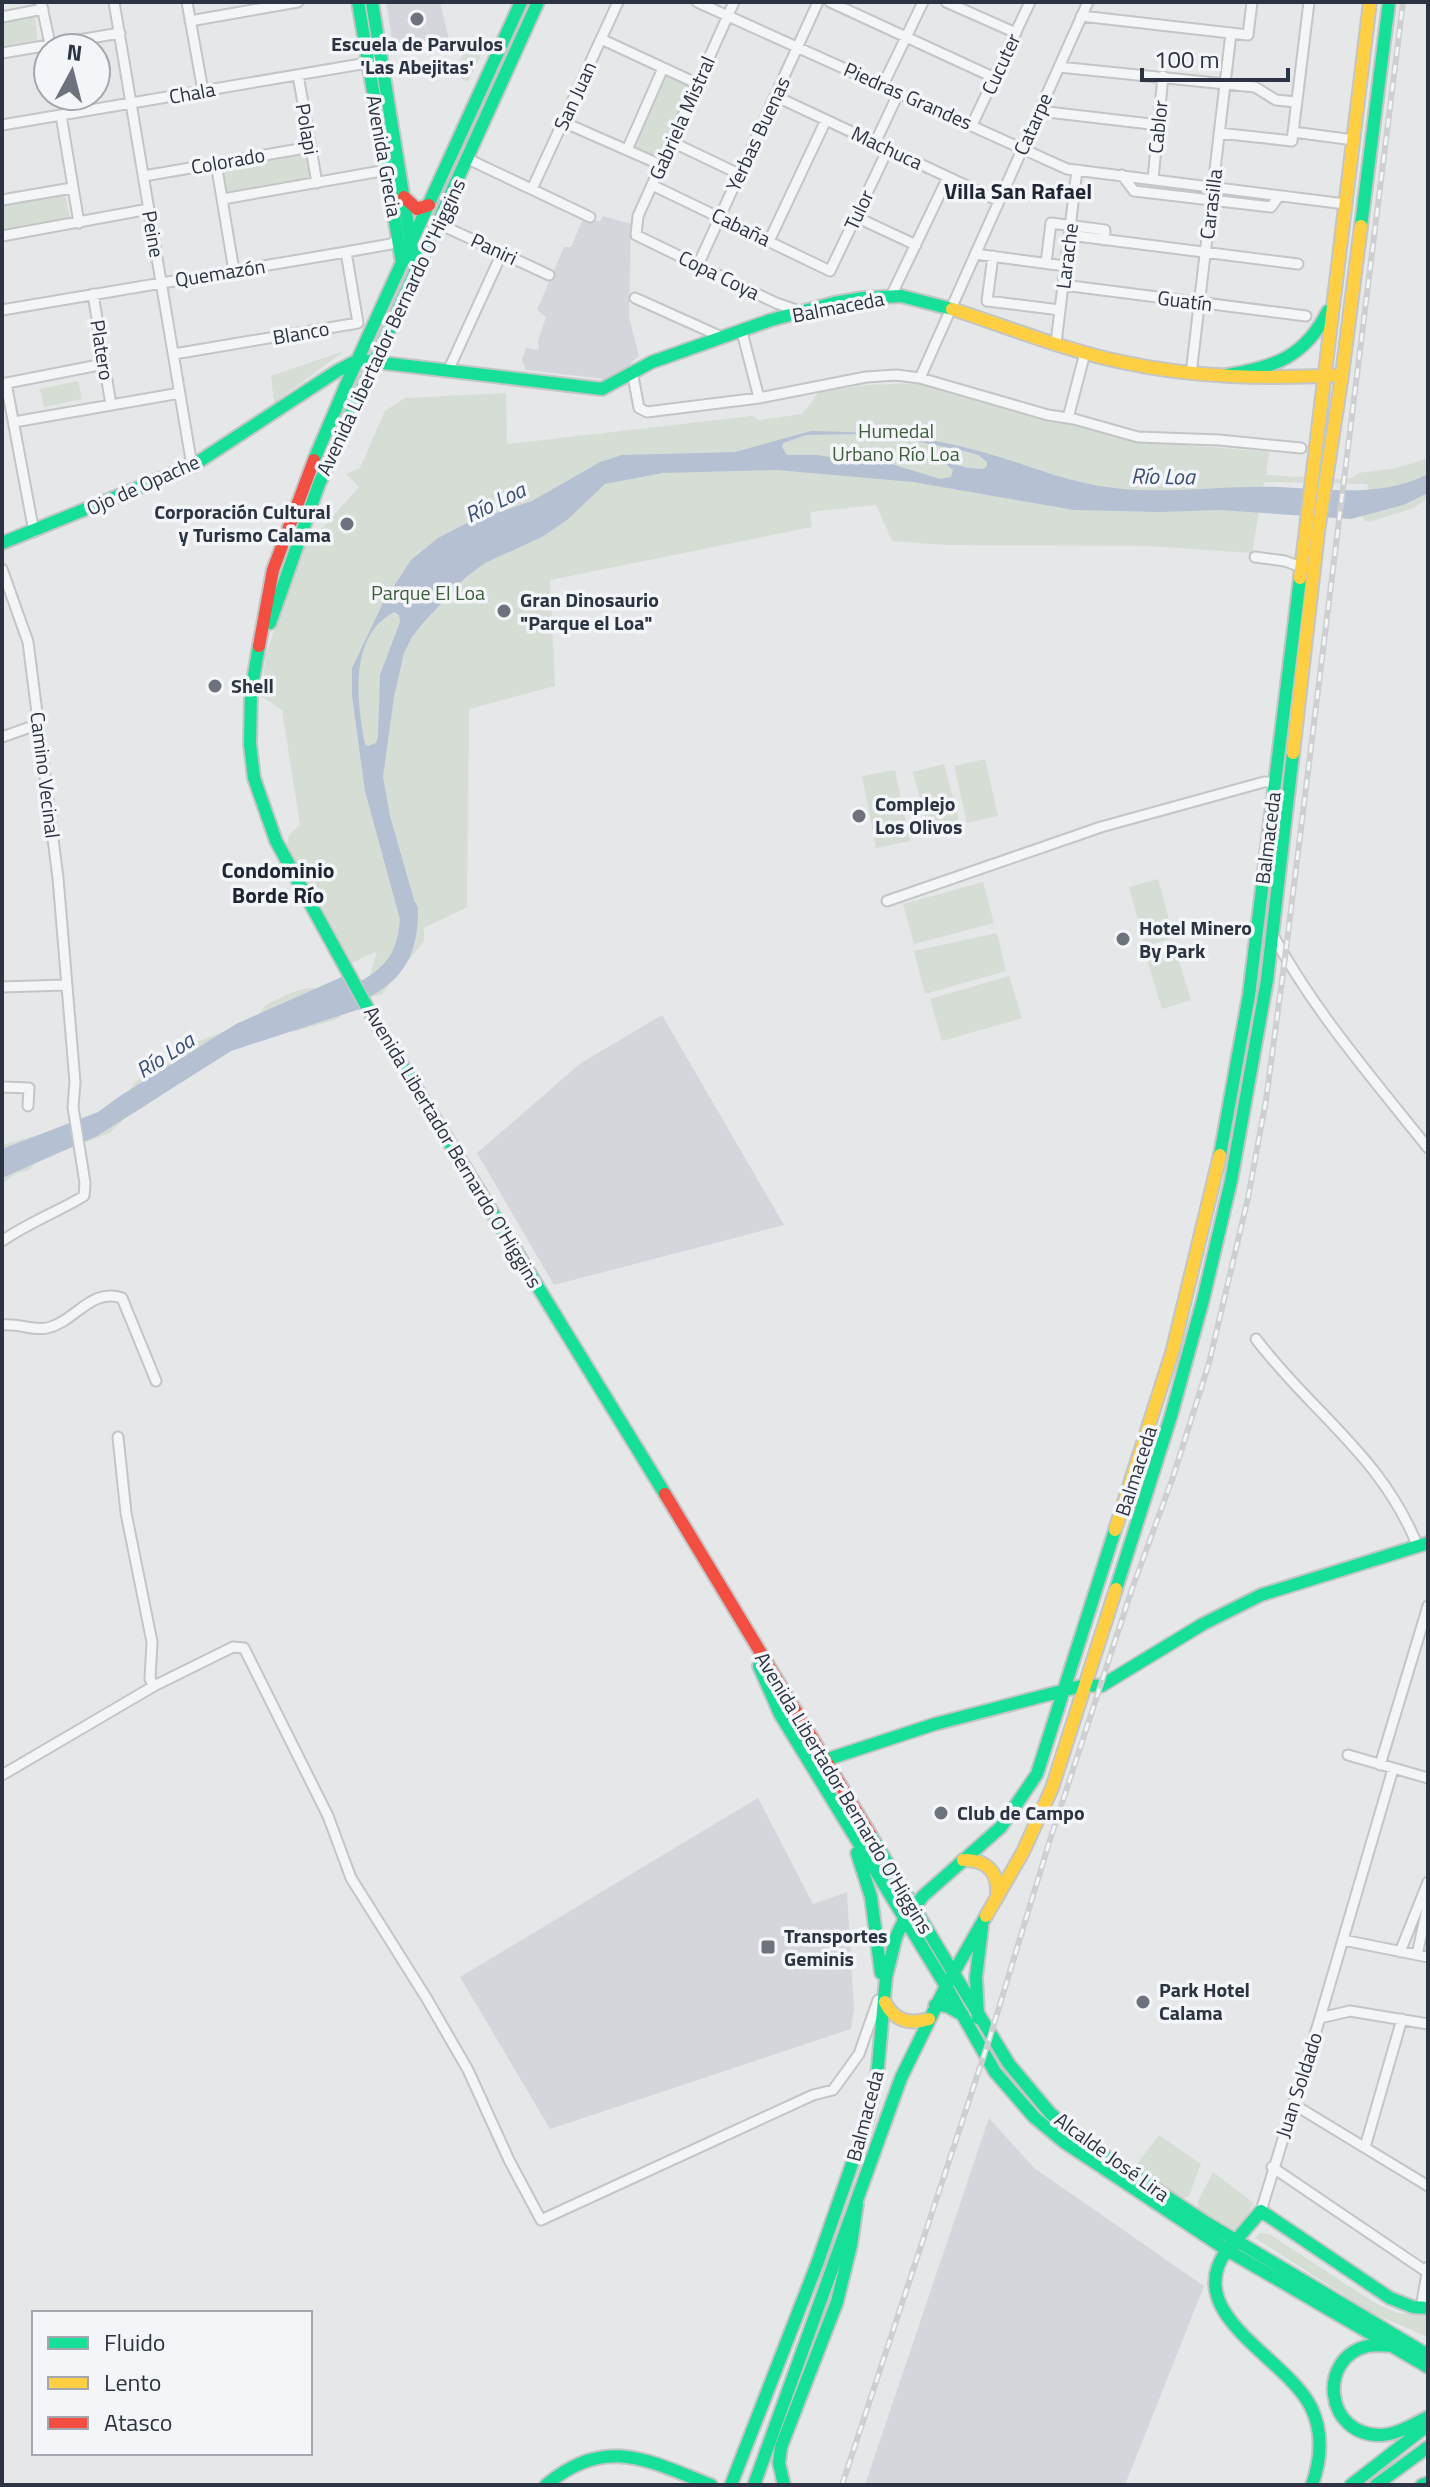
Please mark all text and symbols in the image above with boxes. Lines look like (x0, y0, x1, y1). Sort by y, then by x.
marker: Escuela de Parvulos 'Las Abejitas' (408, 10, 426, 28)
place label: Escuela de Parvulos 'Las Abejitas' (331, 28, 503, 82)
street label: Cucuter (973, 28, 1028, 100)
north arrow (32, 32, 112, 112)
scale bar (1142, 32, 1288, 82)
text: N (65, 34, 84, 70)
text: 100 m (1154, 41, 1220, 77)
street label: Gabriela Mistral (640, 51, 723, 185)
street label: Piedras Grandes (839, 53, 977, 138)
street label: San Juan (545, 56, 604, 135)
street label: Yerbas Buenas (717, 71, 798, 196)
street label: Chala (166, 73, 217, 112)
street label: Catarpe (1005, 88, 1060, 160)
street label: Avenida Grecia (359, 92, 410, 219)
street label: Cablor (1139, 99, 1176, 155)
street label: Polapi (288, 101, 327, 157)
street label: Machuca (846, 118, 928, 178)
street label: Colorado (189, 139, 267, 182)
street label: Carasilla (1191, 167, 1230, 241)
street label: Avenida Libertador Bernardo O'Higgins (308, 173, 473, 481)
district label: Villa San Rafael (944, 174, 1092, 208)
street label: Tulor (836, 184, 881, 235)
street label: Cabaña (706, 199, 776, 254)
street label: Peine (134, 208, 173, 260)
street label: Larache (1047, 221, 1086, 291)
street label: Paniri (466, 224, 523, 273)
street label: Copa Coya (673, 242, 765, 307)
street label: Quemazón (173, 250, 267, 295)
street label: Balmaceda (789, 282, 887, 331)
street label: Guatín (1156, 282, 1214, 319)
street label: Blanco (270, 312, 332, 353)
street label: Platero (82, 317, 123, 382)
park label: Humedal Urbano Río Loa (832, 415, 960, 469)
street label: Ojo de Opache (81, 446, 204, 523)
water label: Río Loa (1131, 458, 1197, 494)
water label: Río Loa (459, 472, 533, 531)
place label: Corporación Cultural y Turismo Calama (154, 496, 331, 550)
marker: Corporación Cultural y Turismo Calama (338, 515, 356, 533)
park label: Parque El Loa (371, 577, 485, 608)
place label: Gran Dinosaurio "Parque el Loa" (520, 584, 659, 638)
marker: Gran Dinosaurio "Parque el Loa" (495, 602, 513, 620)
place label: Shell (231, 670, 274, 701)
marker: Shell (206, 677, 224, 695)
street label: Camino Vecinal (22, 710, 69, 840)
place label: Complejo Los Olivos (875, 788, 962, 842)
street label: Balmaceda (1246, 790, 1289, 886)
marker: Complejo Los Olivos (850, 807, 868, 825)
district label: Condominio Borde Río (221, 853, 335, 912)
place label: Hotel Minero By Park (1139, 912, 1252, 966)
marker: Hotel Minero By Park (1114, 930, 1132, 948)
street label: Avenida Libertador Bernardo O'Higgins (357, 1000, 550, 1294)
water label: Río Loa (129, 1022, 203, 1087)
street label: Balmaceda (1106, 1422, 1165, 1520)
street label: Avenida Libertador Bernardo O'Higgins (748, 1646, 941, 1940)
place label: Club de Campo (957, 1797, 1085, 1828)
marker: Club de Campo (932, 1804, 950, 1822)
place label: Transportes Geminis (784, 1920, 888, 1974)
marker: Transportes Geminis (759, 1938, 777, 1956)
place label: Park Hotel Calama (1159, 1974, 1250, 2028)
marker: Park Hotel Calama (1134, 1993, 1152, 2011)
street label: Juan Soldado (1267, 2028, 1330, 2142)
street label: Balmaceda (838, 2067, 892, 2165)
street label: Alcalde José Lira (1048, 2104, 1176, 2209)
legend (32, 2311, 312, 2455)
text: Fluido (104, 2324, 166, 2360)
text: Lento (104, 2364, 161, 2400)
text: Atasco (104, 2404, 173, 2440)

